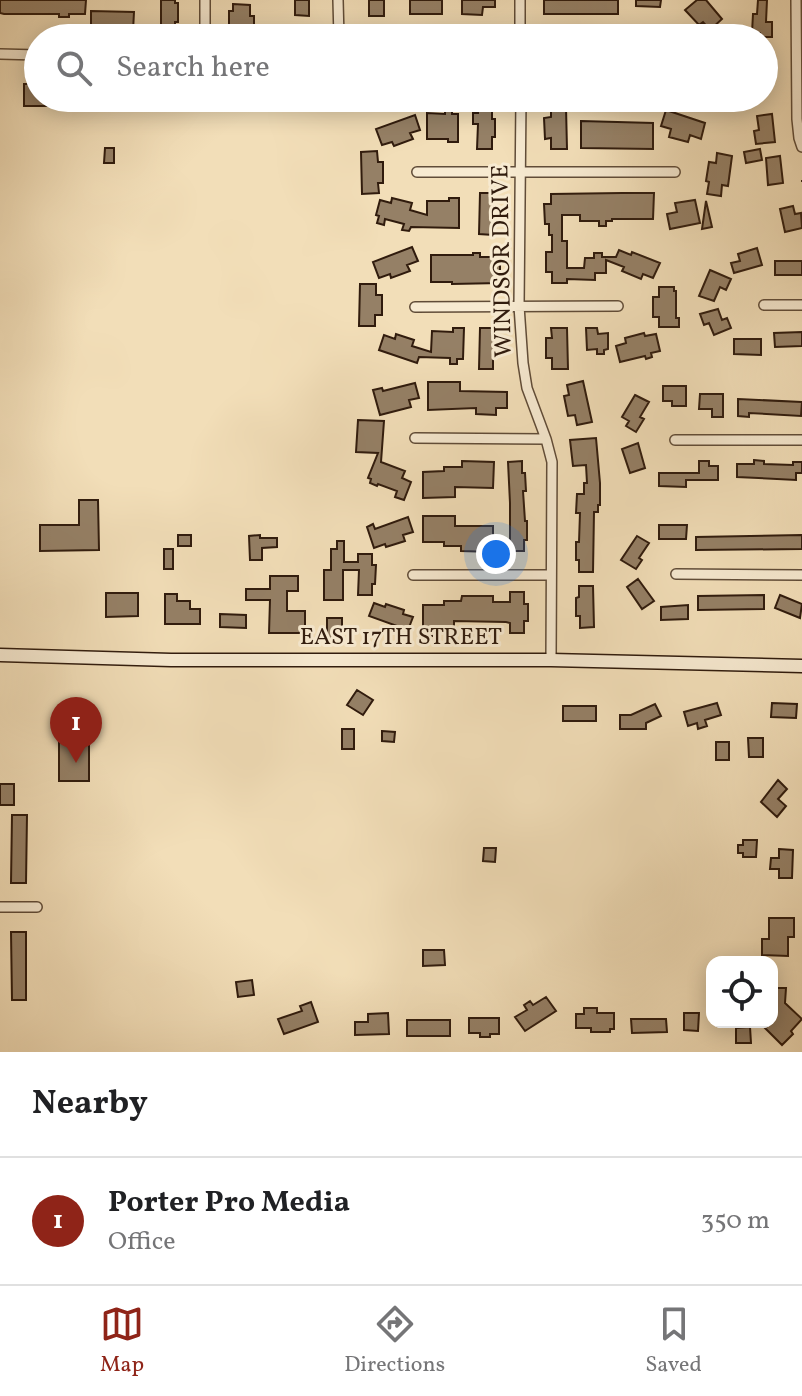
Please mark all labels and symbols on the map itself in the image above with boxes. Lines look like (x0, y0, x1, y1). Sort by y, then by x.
street label: WINDSOR DRIVE (484, 164, 522, 358)
your location (476, 534, 516, 574)
street label: EAST 17TH STREET (300, 621, 502, 655)
pin: 1 (50, 697, 102, 763)

